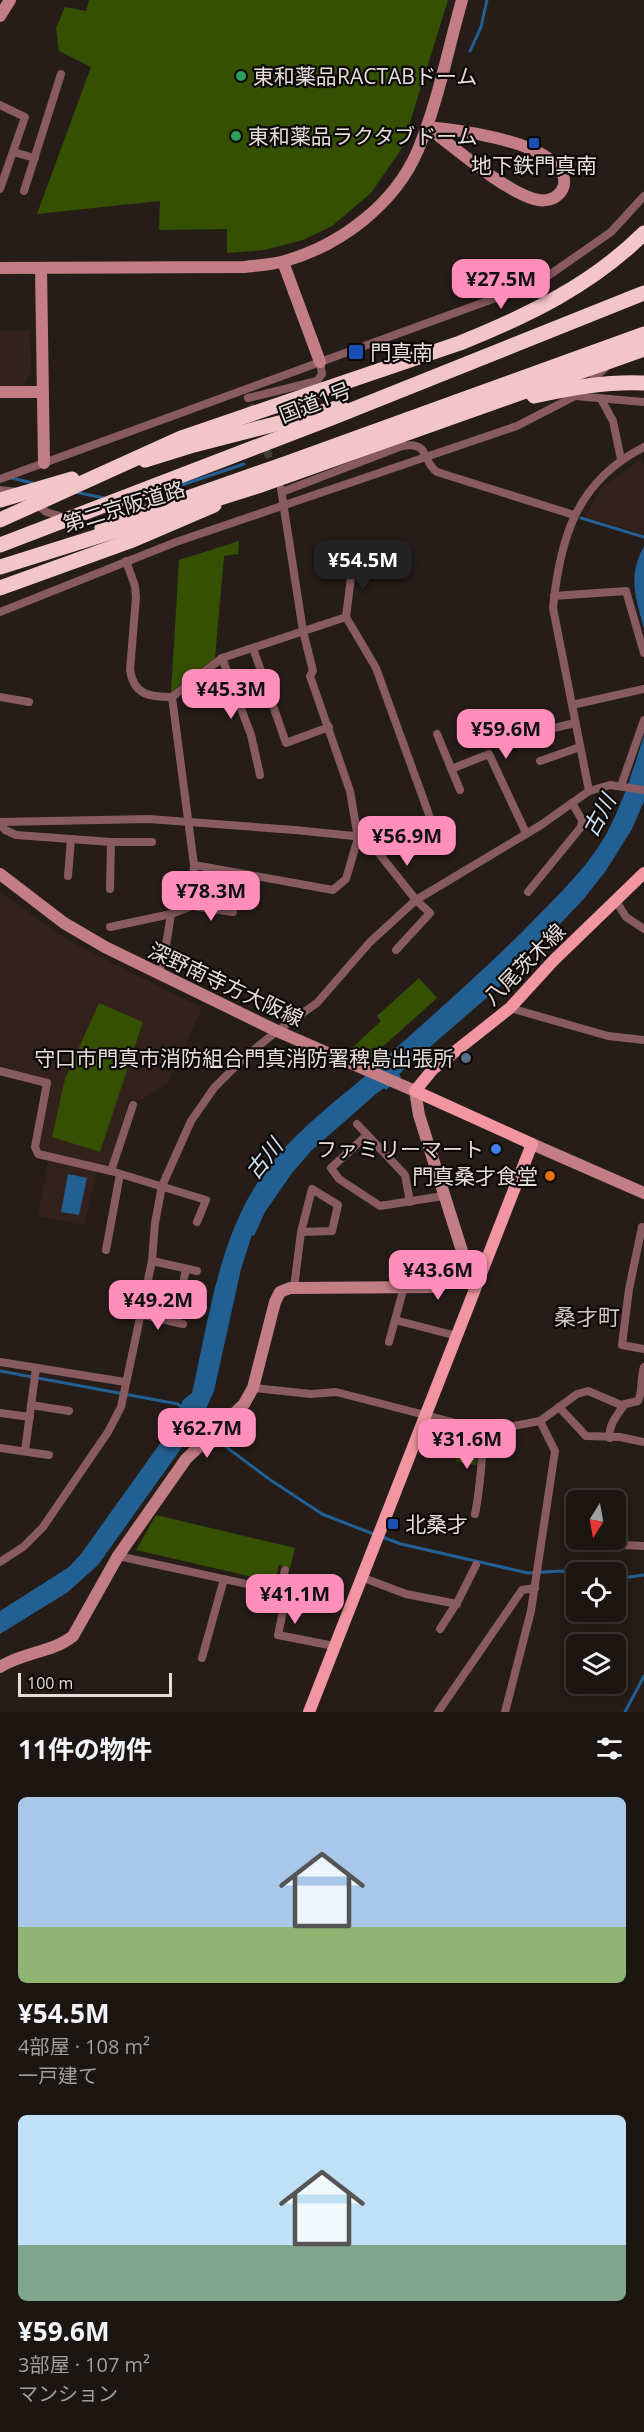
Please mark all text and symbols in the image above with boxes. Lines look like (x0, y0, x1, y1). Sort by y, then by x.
place label: 東和薬品RACTABドーム (253, 62, 477, 90)
marker: 東和薬品RACTABドーム (234, 69, 248, 83)
place label: 東和薬品ラクタブドーム (248, 122, 478, 150)
marker: 東和薬品ラクタブドーム (229, 129, 243, 143)
marker: 地下鉄門真南 (527, 136, 541, 150)
place label: 地下鉄門真南 (471, 151, 597, 179)
pin: ¥27.5M (452, 259, 550, 310)
text: ¥27.5M (466, 265, 536, 292)
place label: 門真南 (370, 338, 433, 366)
marker: 門真南 (347, 343, 365, 361)
street label: 国道1号 (275, 375, 355, 429)
street label: 第二京阪道路 (60, 474, 188, 538)
pin: ¥54.5M (314, 540, 412, 591)
text: ¥54.5M (328, 546, 398, 573)
pin: ¥45.3M (182, 669, 280, 720)
text: ¥45.3M (196, 675, 266, 702)
pin: ¥59.6M (457, 709, 555, 760)
text: ¥59.6M (471, 715, 541, 742)
water label: 古川 (574, 787, 623, 842)
pin: ¥56.9M (358, 816, 456, 867)
text: ¥56.9M (372, 822, 442, 849)
pin: ¥78.3M (162, 871, 260, 922)
text: ¥78.3M (176, 877, 246, 904)
street label: 八尾茨木線 (477, 917, 571, 1011)
street label: 深野南寺方大阪線 (144, 936, 308, 1032)
place label: 守口市門真市消防組合門真消防署稗島出張所 (34, 1044, 454, 1072)
marker: 守口市門真市消防組合門真消防署稗島出張所 (459, 1051, 473, 1065)
water label: 古川 (237, 1130, 290, 1185)
place label: ファミリーマート (316, 1135, 484, 1163)
marker: ファミリーマート (489, 1142, 503, 1156)
place label: 門真桑才食堂 (412, 1162, 538, 1190)
marker: 門真桑才食堂 (543, 1169, 557, 1183)
pin: ¥43.6M (389, 1250, 487, 1301)
text: ¥43.6M (403, 1256, 473, 1283)
pin: ¥49.2M (109, 1280, 207, 1331)
text: ¥49.2M (123, 1286, 193, 1313)
district label: 桑才町 (554, 1301, 620, 1331)
pin: ¥62.7M (158, 1408, 256, 1459)
text: ¥62.7M (172, 1414, 242, 1441)
pin: ¥31.6M (418, 1419, 516, 1470)
text: ¥31.6M (432, 1425, 502, 1452)
north arrow (566, 1490, 626, 1550)
map controls (566, 1490, 626, 1694)
place label: 北桑才 (405, 1510, 468, 1538)
marker: 北桑才 (386, 1517, 400, 1531)
button: locate (566, 1562, 626, 1622)
pin: ¥41.1M (246, 1574, 344, 1625)
text: ¥41.1M (260, 1580, 330, 1607)
button: layers (566, 1634, 626, 1694)
scale bar (18, 1670, 172, 1698)
text: 100 m (27, 1672, 73, 1694)
text: 11件の物件 (18, 1731, 152, 1767)
icon: filters (593, 1732, 626, 1765)
icon: home (268, 1836, 376, 1944)
text: ¥54.5M (18, 1995, 109, 2031)
text: 4部屋 · 108 m² (18, 2033, 150, 2060)
text: 一戸建て (18, 2062, 98, 2089)
icon: home (268, 2154, 376, 2262)
text: ¥59.6M (18, 2313, 109, 2349)
text: 3部屋 · 107 m² (18, 2351, 150, 2378)
text: マンション (18, 2380, 118, 2407)

